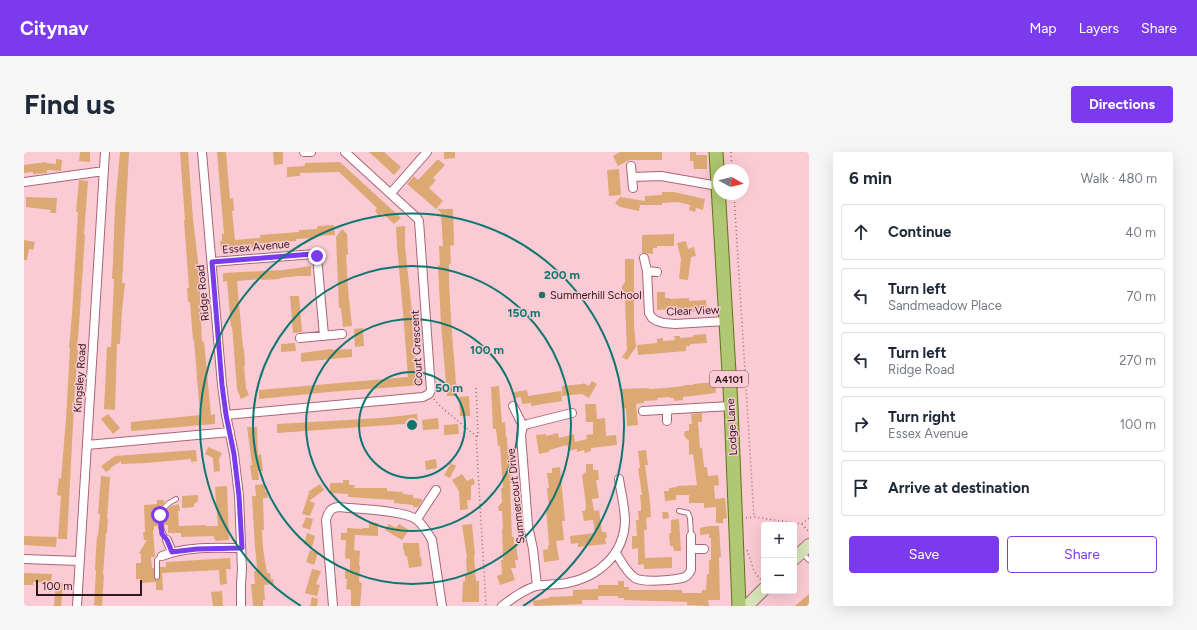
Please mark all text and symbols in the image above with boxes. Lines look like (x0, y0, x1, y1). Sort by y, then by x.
text: Citynav (20, 17, 89, 40)
text: Map (1029, 20, 1057, 37)
text: Layers (1079, 20, 1119, 37)
text: Share (1141, 20, 1177, 37)
button: Directions (1071, 86, 1173, 123)
text: Find us (24, 87, 115, 121)
north arrow (713, 164, 749, 200)
text: 6 min (849, 168, 892, 188)
text: Walk · 480 m (1081, 171, 1157, 186)
icon: ahead (850, 221, 872, 243)
text: Continue (888, 223, 951, 241)
text: 40 m (1125, 225, 1156, 240)
street label: Essex Avenue (222, 238, 290, 256)
route end (308, 247, 326, 265)
street label: Ridge Road (194, 264, 212, 322)
text: 200 m (544, 268, 580, 282)
text: Turn left (888, 280, 946, 298)
icon: left (850, 285, 872, 307)
place label: Summerhill School (550, 289, 642, 302)
text: 70 m (1126, 289, 1156, 304)
marker: Summerhill School (537, 290, 547, 300)
text: Sandmeadow Place (888, 298, 1002, 313)
street label: Clear View (666, 304, 720, 318)
text: 150 m (507, 306, 541, 320)
street label: Court Crescent (409, 310, 425, 386)
street label: Kingsley Road (71, 343, 89, 413)
text: 100 m (470, 343, 504, 357)
text: Turn left (888, 344, 946, 362)
icon: left (850, 349, 872, 371)
text: 270 m (1119, 353, 1156, 368)
text: Ridge Road (888, 362, 955, 377)
road number: A4101 (710, 371, 748, 387)
text: 50 m (435, 381, 463, 395)
street label: Lodge Lane (724, 398, 740, 456)
text: Turn right (888, 408, 956, 426)
icon: right (850, 413, 872, 435)
text: 100 m (1120, 417, 1156, 432)
centre of rings (405, 418, 419, 432)
text: Essex Avenue (888, 426, 968, 441)
street label: Summercourt Drive (505, 448, 527, 544)
icon: arrive (850, 477, 872, 499)
text: Arrive at destination (888, 479, 1029, 497)
route start (151, 506, 169, 524)
map controls (761, 522, 797, 594)
button: + (761, 522, 797, 558)
button: Save (849, 536, 999, 573)
button: Share (1007, 536, 1157, 573)
button: − (761, 558, 797, 594)
scale bar (36, 578, 142, 597)
text: 100 m (42, 580, 73, 593)

